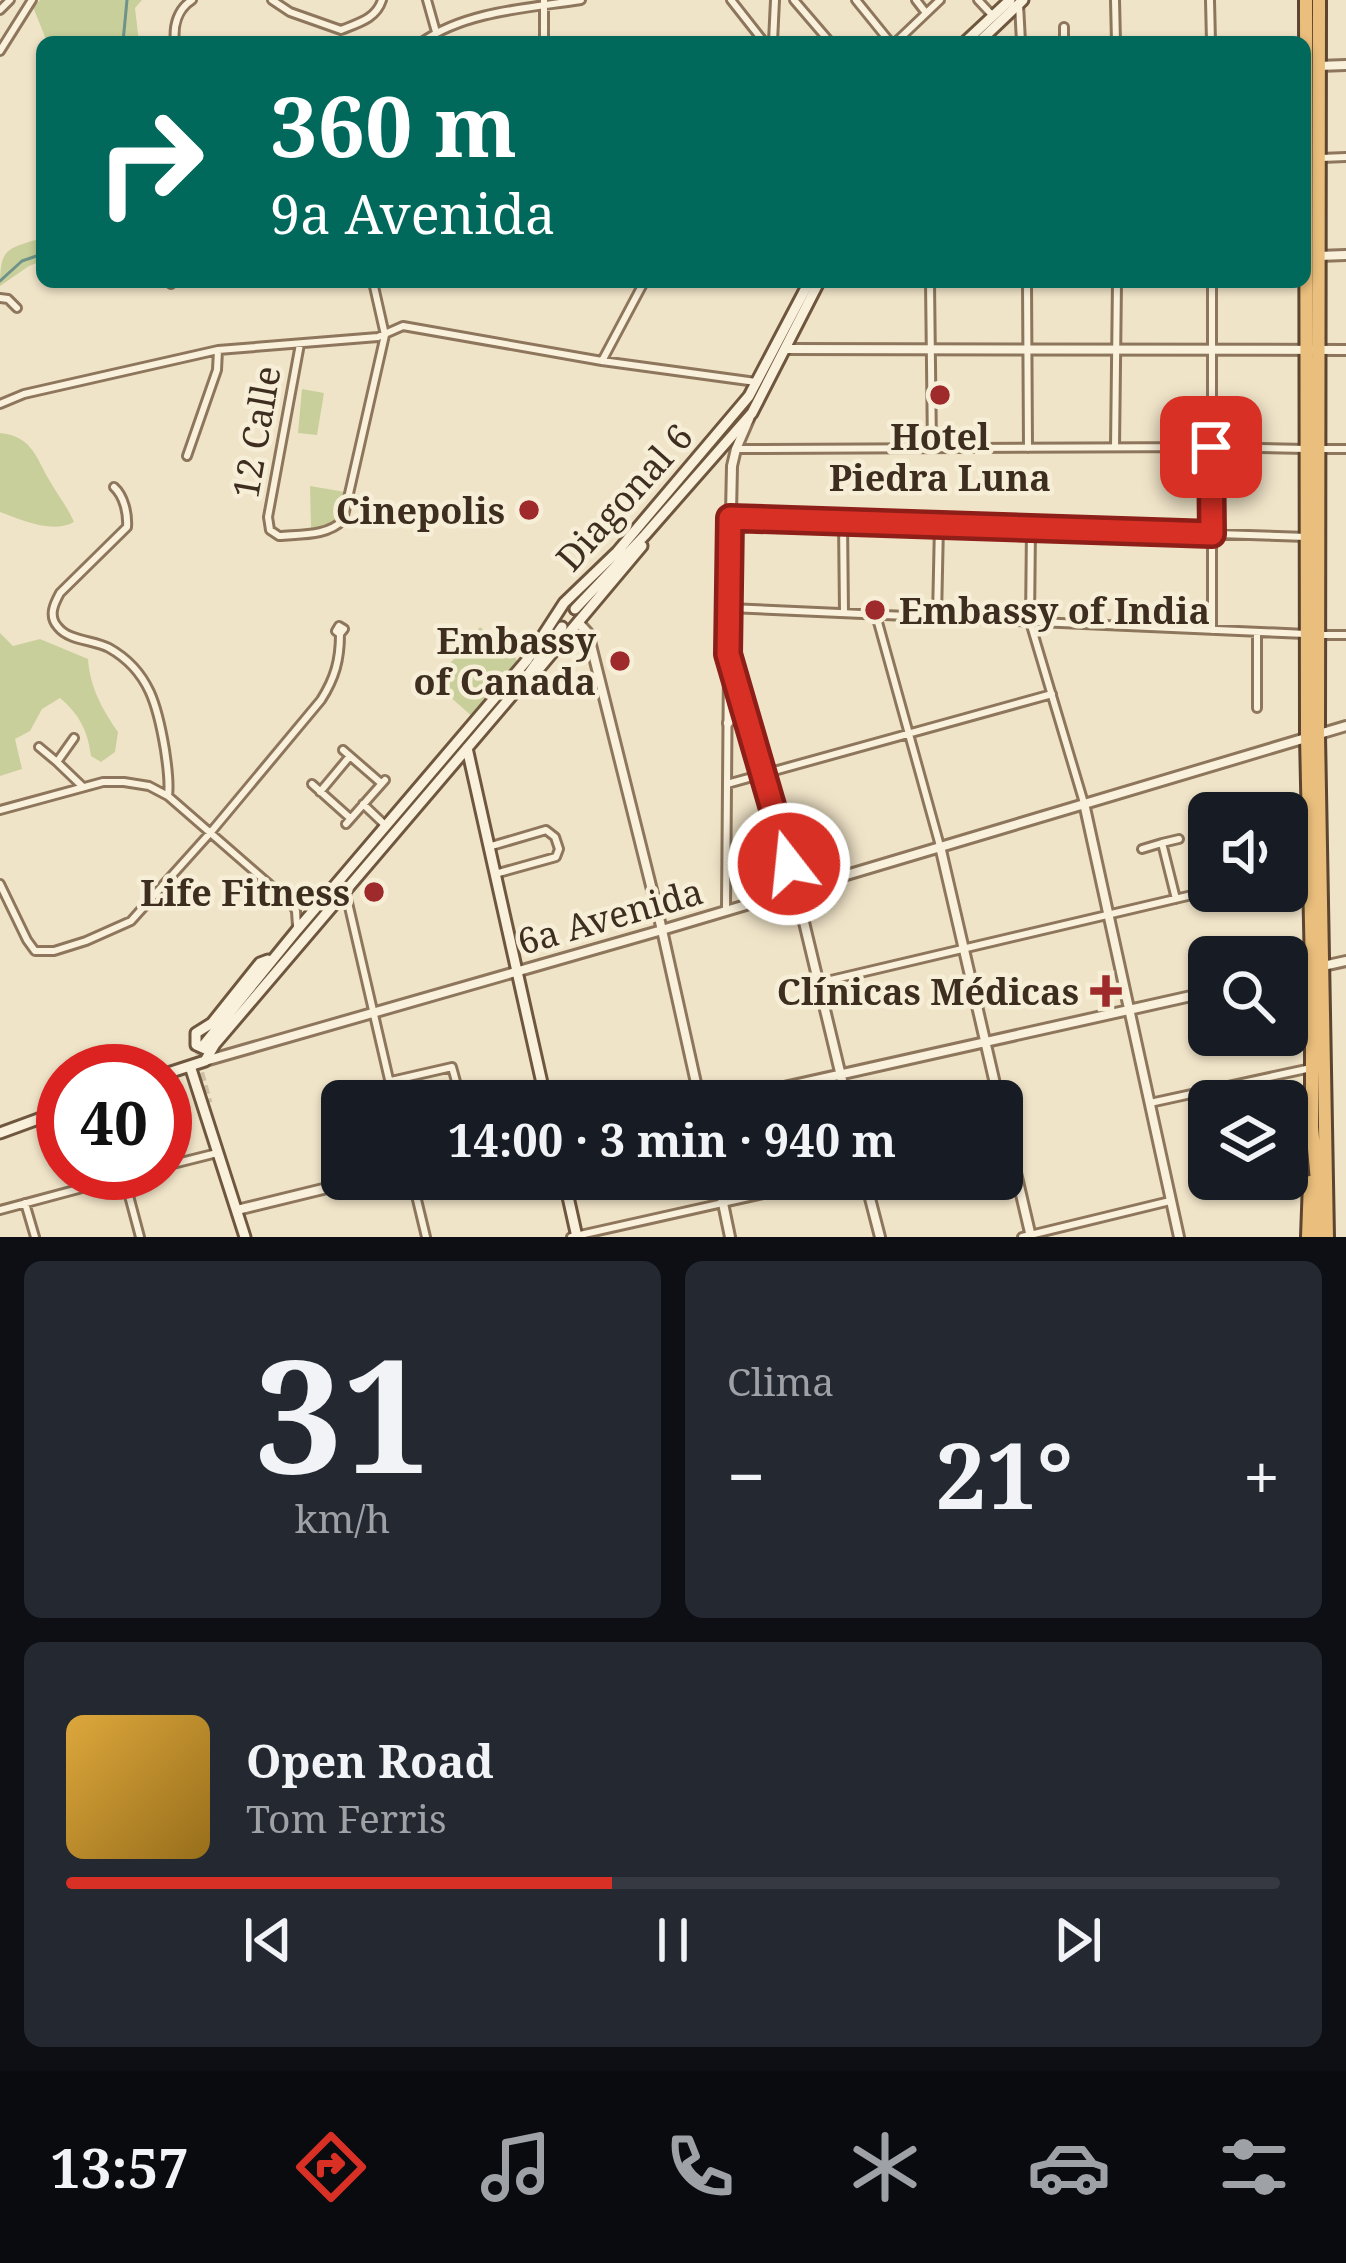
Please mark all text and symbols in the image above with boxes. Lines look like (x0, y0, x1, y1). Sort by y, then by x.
text: 360 m (270, 67, 517, 182)
icon: right (72, 84, 228, 240)
text: 9a Avenida (270, 176, 555, 250)
street label: 12 Calle (220, 362, 292, 502)
marker: Hotel Piedra Luna (927, 382, 953, 408)
pin (1160, 396, 1262, 498)
place label: Hotel Piedra Luna (829, 412, 1051, 502)
street label: Diagonal 6 (545, 413, 703, 581)
icon: arrive (1178, 414, 1244, 480)
place label: Cinepolis (336, 486, 505, 535)
marker: Cinepolis (516, 497, 542, 523)
place label: Embassy of India (899, 586, 1210, 635)
marker: Embassy of India (862, 597, 888, 623)
place label: Embassy of Canada (414, 616, 596, 706)
marker: Embassy of Canada (607, 648, 633, 674)
map controls (1188, 792, 1308, 1200)
button: sound (1188, 792, 1308, 912)
position arrow (726, 801, 852, 927)
street label: 6a Avenida (512, 866, 708, 966)
place label: Life Fitness (140, 868, 350, 917)
marker: Life Fitness (361, 879, 387, 905)
button: search (1188, 936, 1308, 1056)
place label: Clínicas Médicas (777, 967, 1079, 1016)
marker: Clínicas Médicas (1090, 975, 1122, 1007)
speed limit sign: 40 (36, 1044, 192, 1200)
button: layers (1188, 1080, 1308, 1200)
text: 14:00 · 3 min · 940 m (448, 1109, 896, 1170)
text: 31 (254, 1306, 431, 1519)
text: Clima (727, 1354, 834, 1407)
text: 21° (935, 1413, 1073, 1535)
text: − (727, 1430, 765, 1520)
text: + (1243, 1430, 1280, 1520)
text: km/h (295, 1491, 390, 1544)
text: Open Road (246, 1730, 494, 1791)
text: Tom Ferris (246, 1791, 447, 1844)
icon: previous (235, 1907, 301, 1973)
icon: pause (640, 1907, 706, 1973)
icon: next (1045, 1907, 1111, 1973)
icon: directions (289, 2125, 373, 2209)
icon: music (474, 2125, 558, 2209)
icon: phone (658, 2125, 742, 2209)
icon: climate (843, 2125, 927, 2209)
icon: car (1027, 2125, 1111, 2209)
icon: filters (1212, 2125, 1296, 2209)
text: 13:57 (50, 2130, 189, 2204)

